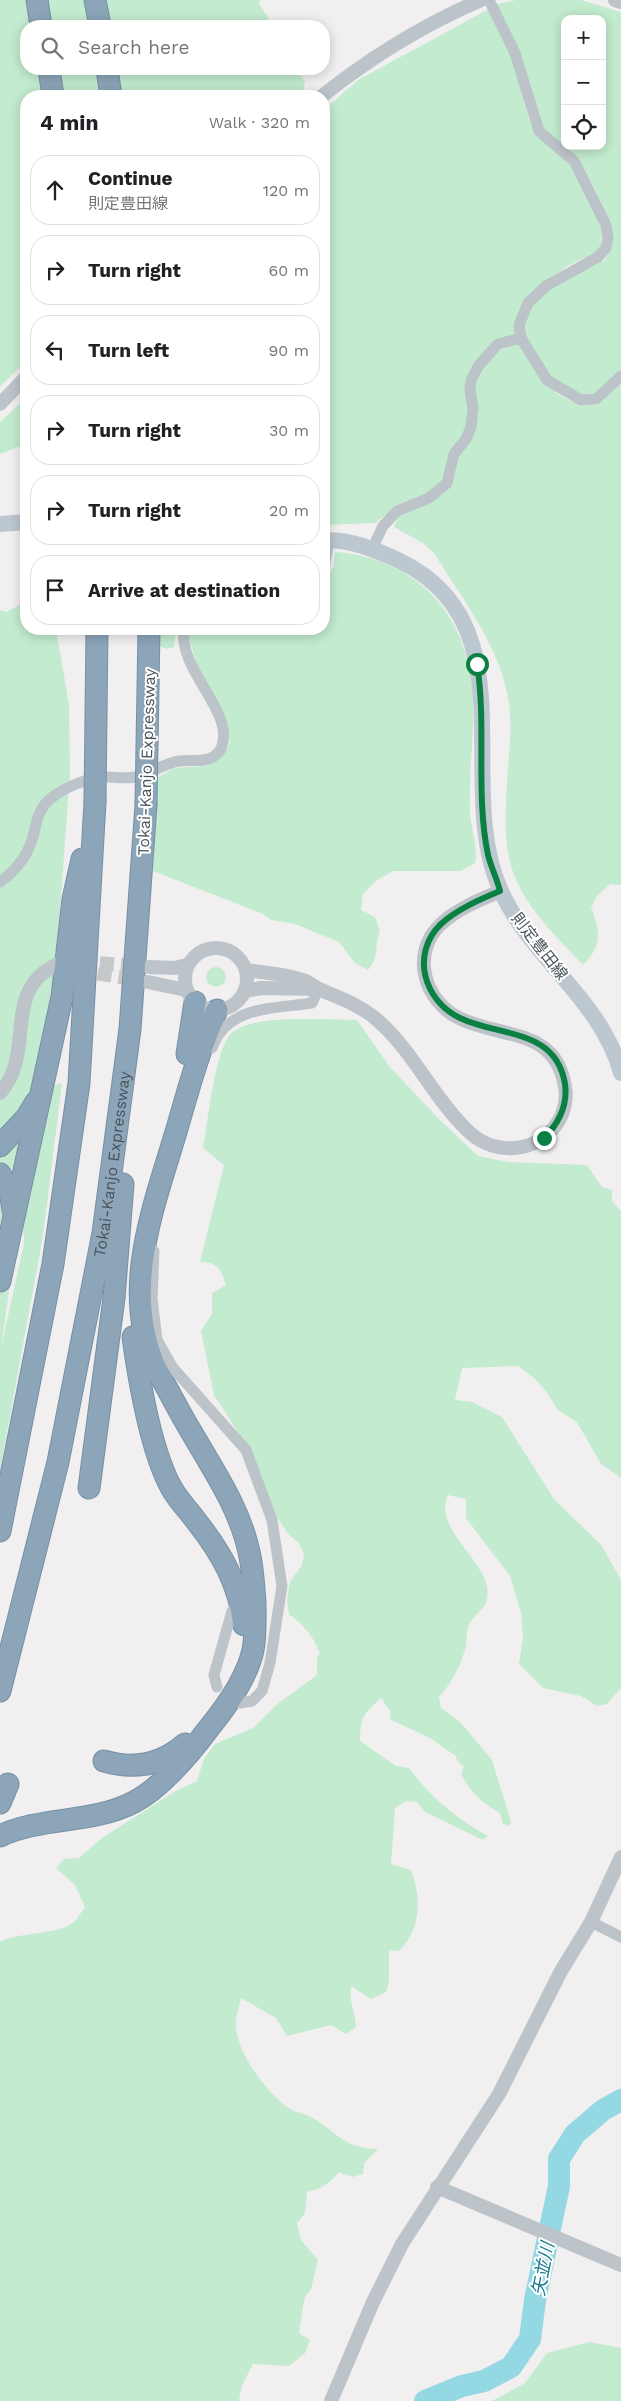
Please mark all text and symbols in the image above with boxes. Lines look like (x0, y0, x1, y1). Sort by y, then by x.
map controls (561, 15, 606, 150)
button: + (561, 15, 606, 60)
search box (20, 20, 330, 75)
icon: search (38, 34, 66, 62)
text: Search here (78, 36, 189, 59)
button: − (561, 60, 606, 105)
button: locate (561, 105, 606, 150)
text: 4 min (40, 110, 98, 135)
text: Walk · 320 m (209, 113, 310, 132)
text: Continue (88, 167, 172, 190)
icon: ahead (41, 176, 69, 204)
text: 120 m (263, 181, 309, 200)
text: 則定豊田線 (88, 194, 168, 213)
icon: right (41, 256, 69, 284)
text: Turn right (88, 259, 181, 282)
text: 60 m (269, 261, 309, 280)
icon: left (41, 336, 69, 364)
text: Turn left (88, 339, 169, 362)
text: 90 m (268, 341, 309, 360)
icon: right (41, 416, 69, 444)
text: Turn right (88, 419, 181, 442)
text: 30 m (269, 421, 309, 440)
icon: right (41, 496, 69, 524)
text: Turn right (88, 499, 181, 522)
text: 20 m (269, 501, 309, 520)
icon: arrive (41, 576, 69, 604)
text: Arrive at destination (88, 579, 280, 602)
route start (466, 653, 489, 676)
street label: Tokai-Kanjo Expressway (134, 667, 159, 856)
street label: 則定豊田線 (507, 909, 572, 984)
street label: Tokai-Kanjo Expressway (89, 1069, 134, 1259)
route end (533, 1127, 556, 1150)
water label: 矢並川 (527, 2238, 558, 2297)

